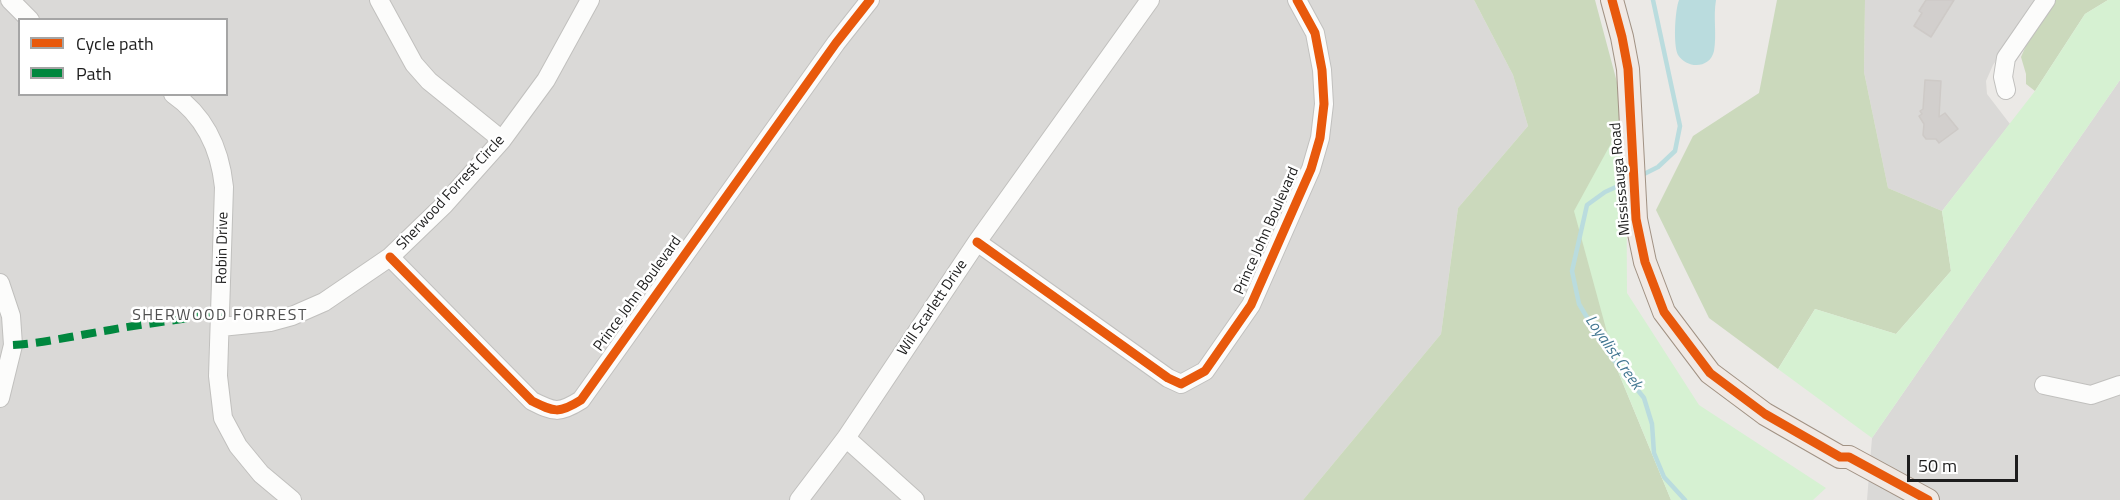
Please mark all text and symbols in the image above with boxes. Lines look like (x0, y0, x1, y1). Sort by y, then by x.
legend (18, 18, 228, 96)
text: Cycle path (76, 30, 154, 57)
text: Path (76, 60, 112, 87)
street label: Mississauga Road (1607, 122, 1635, 236)
street label: Sherwood Forrest Circle (393, 132, 509, 254)
street label: Prince John Boulevard (1231, 164, 1303, 298)
street label: Robin Drive (213, 212, 233, 284)
street label: Prince John Boulevard (590, 233, 686, 355)
street label: Will Scarlett Drive (894, 257, 972, 359)
district label: SHERWOOD FORREST (132, 306, 308, 326)
water label: Loyalist Creek (1580, 312, 1646, 394)
scale bar (1910, 443, 2021, 481)
text: 50 m (1918, 452, 1957, 479)

